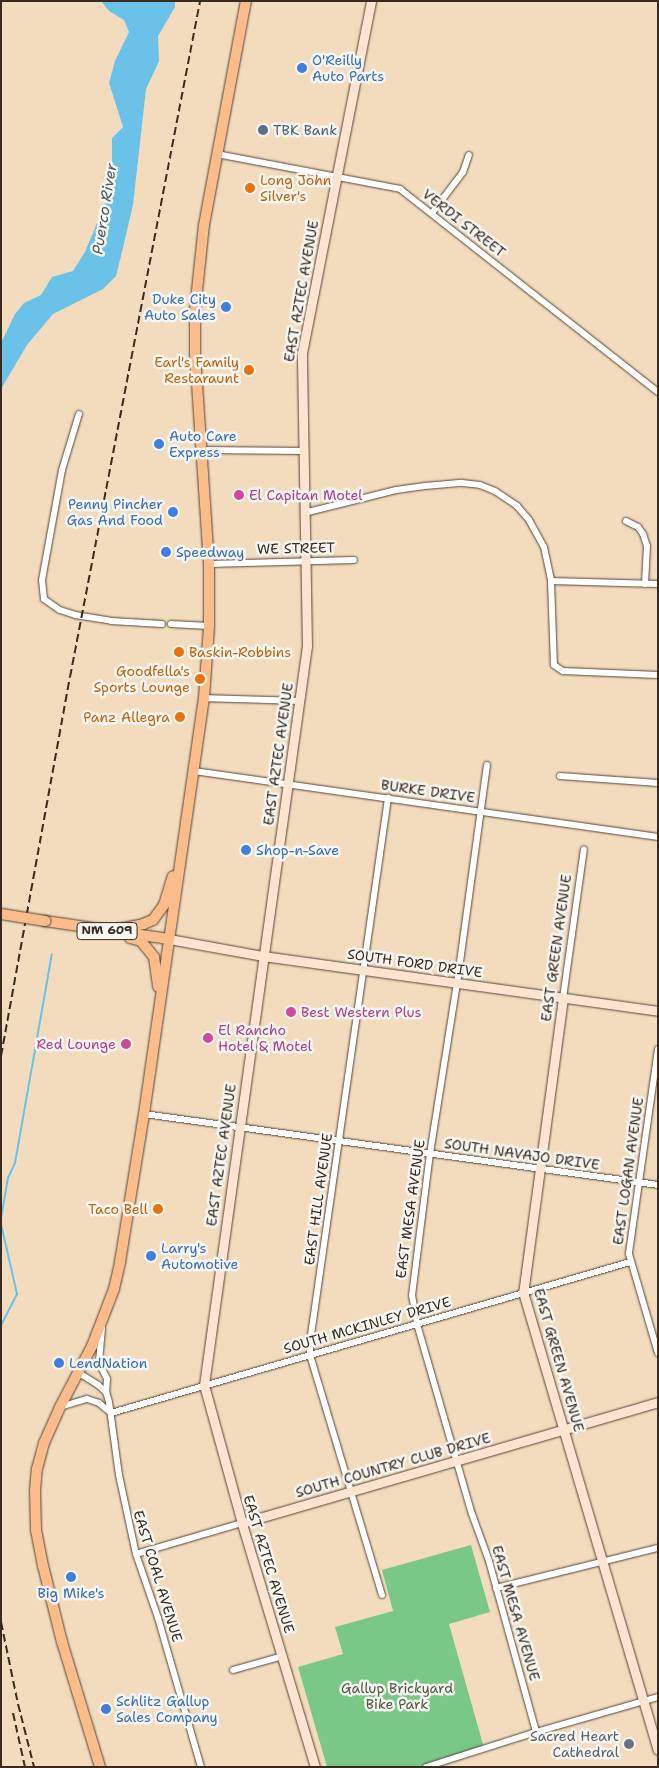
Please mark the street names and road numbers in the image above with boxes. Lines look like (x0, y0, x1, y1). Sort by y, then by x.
street label: VERDI STREET (419, 185, 509, 261)
street label: EAST AZTEC AVENUE (280, 219, 322, 363)
street label: WE STREET (257, 539, 335, 557)
street label: EAST AZTEC AVENUE (260, 682, 296, 826)
street label: BURKE DRIVE (380, 776, 476, 806)
street label: EAST GREEN AVENUE (537, 873, 575, 1023)
road number: NM 609 (76, 921, 138, 940)
street label: SOUTH FORD DRIVE (346, 945, 484, 981)
street label: EAST AZTEC AVENUE (203, 1083, 239, 1227)
street label: EAST LOGAN AVENUE (609, 1096, 647, 1246)
street label: EAST HILL AVENUE (300, 1132, 336, 1266)
street label: SOUTH NAVAJO DRIVE (443, 1135, 601, 1173)
street label: EAST MESA AVENUE (392, 1138, 428, 1280)
street label: EAST GREEN AVENUE (530, 1286, 588, 1434)
street label: SOUTH MCKINLEY DRIVE (281, 1293, 453, 1357)
street label: SOUTH COUNTRY CLUB DRIVE (294, 1429, 492, 1501)
street label: EAST AZTEC AVENUE (240, 1493, 298, 1635)
street label: EAST COAL AVENUE (130, 1508, 186, 1644)
street label: EAST MESA AVENUE (489, 1543, 543, 1683)

